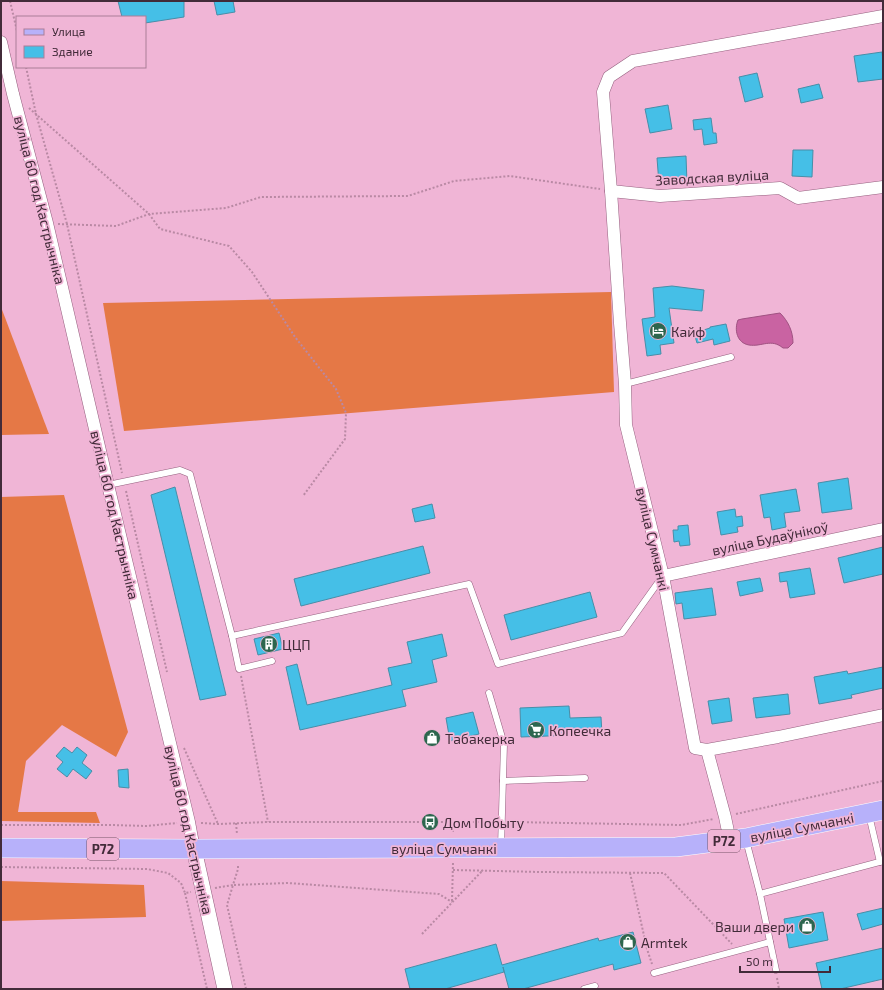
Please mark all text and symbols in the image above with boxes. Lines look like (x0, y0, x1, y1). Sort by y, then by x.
legend (16, 16, 146, 68)
text: Улица (52, 24, 85, 38)
text: Здание (52, 44, 93, 58)
street label: вуліца 60 год Кастрычніка (11, 114, 69, 286)
street label: Заводская вуліца (655, 166, 769, 188)
hotel icon: Кайф (648, 321, 668, 341)
place label: Кайф (671, 323, 705, 340)
street label: вуліца 60 год Кастрычніка (87, 429, 143, 601)
street label: вуліца Сумчанкі (633, 486, 673, 592)
street label: вуліца Будаўнікоў (710, 517, 830, 559)
building icon: ЦЦП (259, 634, 279, 654)
place label: ЦЦП (282, 636, 311, 653)
supermarket icon: Копеечка (526, 720, 546, 740)
place label: Копеечка (549, 722, 611, 739)
shop icon: Табакерка (422, 728, 442, 748)
place label: Табакерка (445, 730, 515, 747)
street label: вуліца 60 год Кастрычніка (161, 744, 217, 916)
street label: вуліца Сумчанкі (749, 809, 855, 845)
bus stop icon: Дом Побыту (420, 812, 440, 832)
place label: Дом Побыту (443, 814, 525, 831)
road number: Р72 (708, 830, 740, 852)
road number: Р72 (87, 838, 119, 860)
street label: вуліца Сумчанкі (391, 840, 497, 857)
shop icon: Ваши двери (797, 916, 817, 936)
place label: Ваши двери (715, 918, 794, 935)
shop icon: Armtek (618, 932, 638, 952)
place label: Armtek (641, 934, 688, 951)
scale bar (740, 948, 830, 974)
text: 50 m (746, 954, 773, 968)

